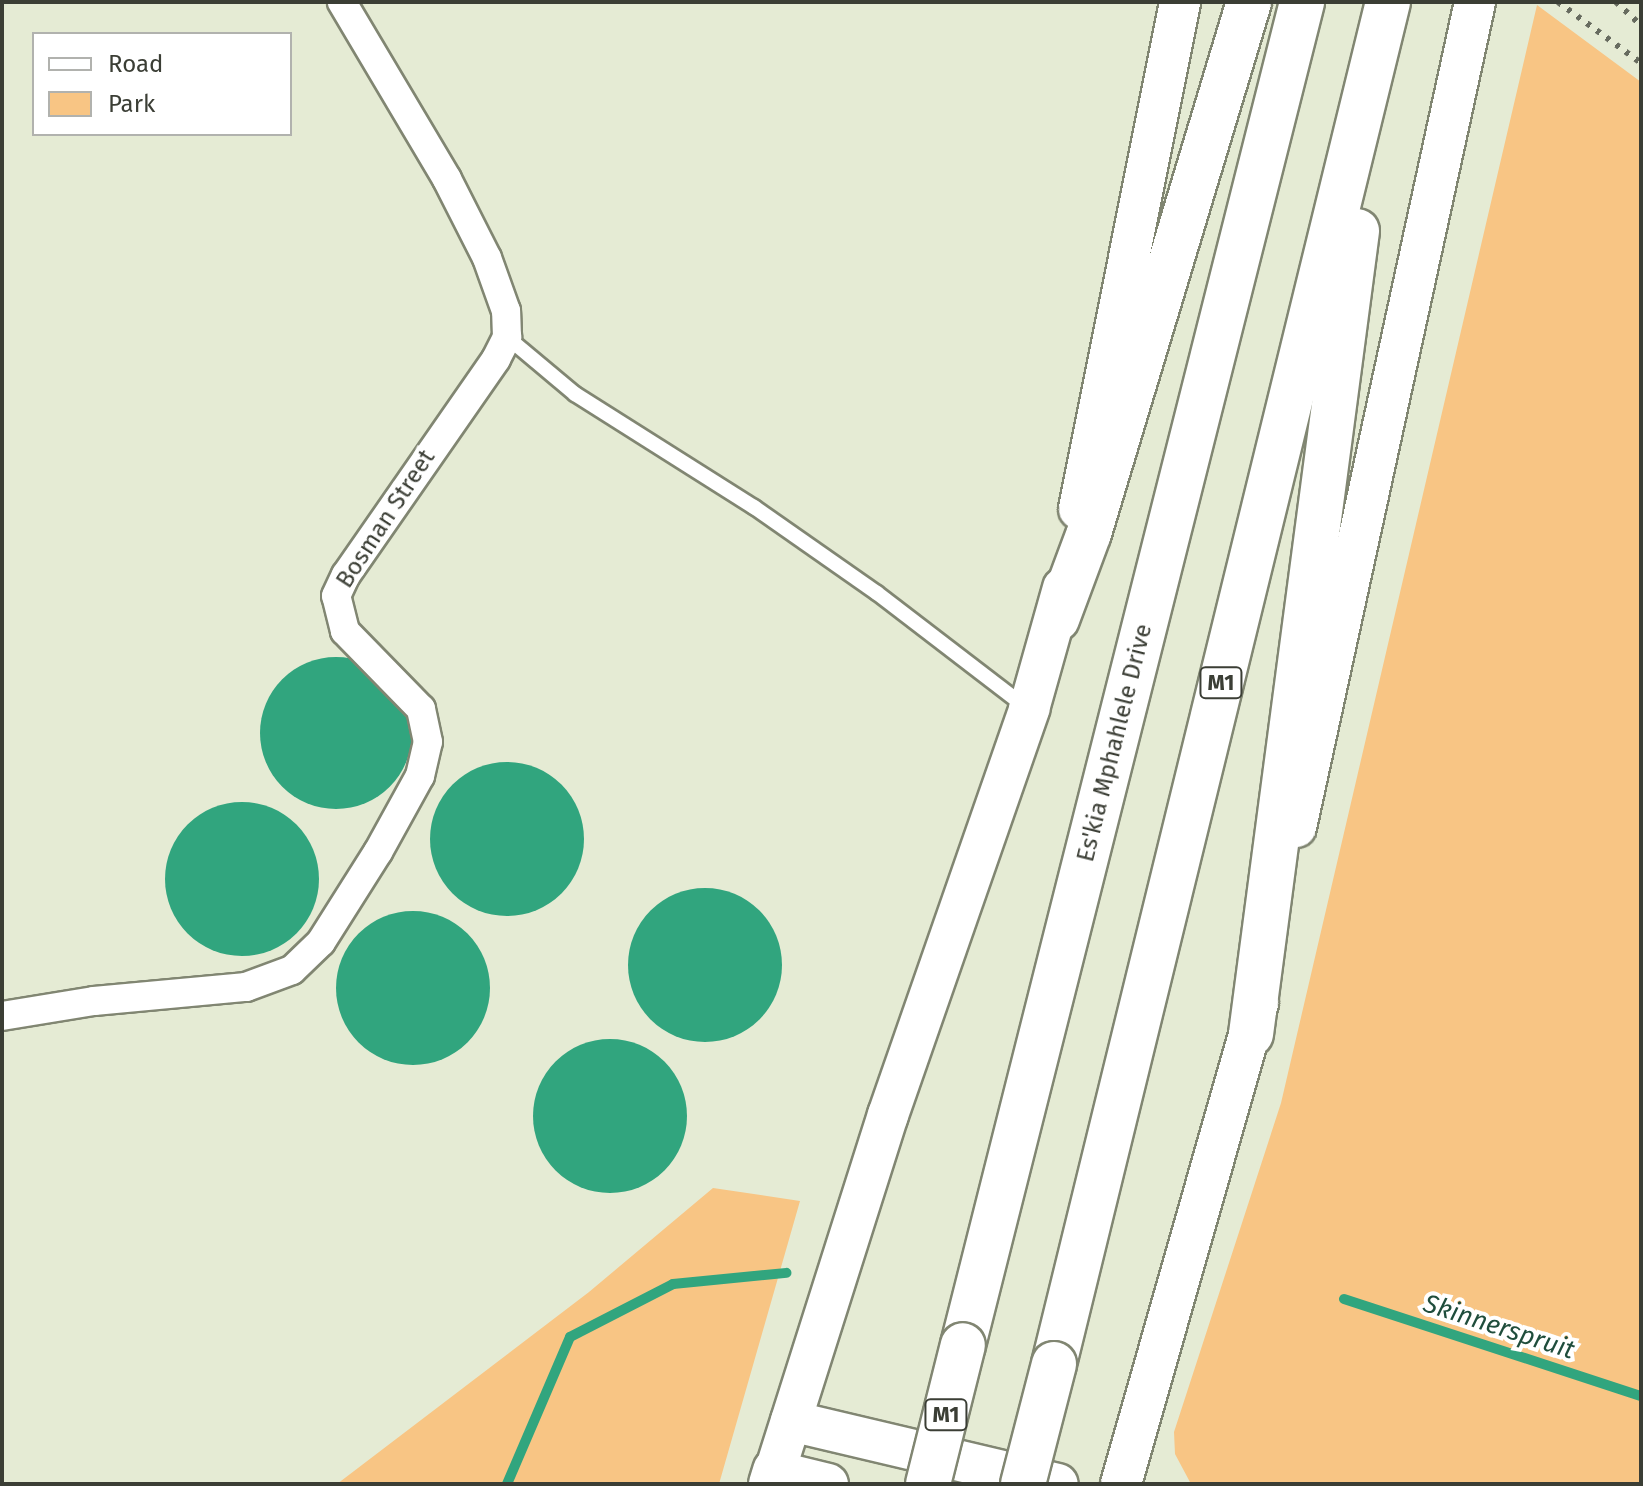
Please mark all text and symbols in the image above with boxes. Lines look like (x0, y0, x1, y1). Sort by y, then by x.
legend (32, 32, 292, 136)
text: Road (108, 50, 163, 78)
text: Park (108, 90, 155, 118)
street label: Bosman Street (331, 444, 441, 594)
street label: Es'kia Mphahlele Drive (1072, 621, 1158, 865)
road number: M1 (1199, 665, 1243, 701)
water label: Skinnerspruit (1420, 1288, 1578, 1366)
road number: M1 (924, 1397, 968, 1433)

